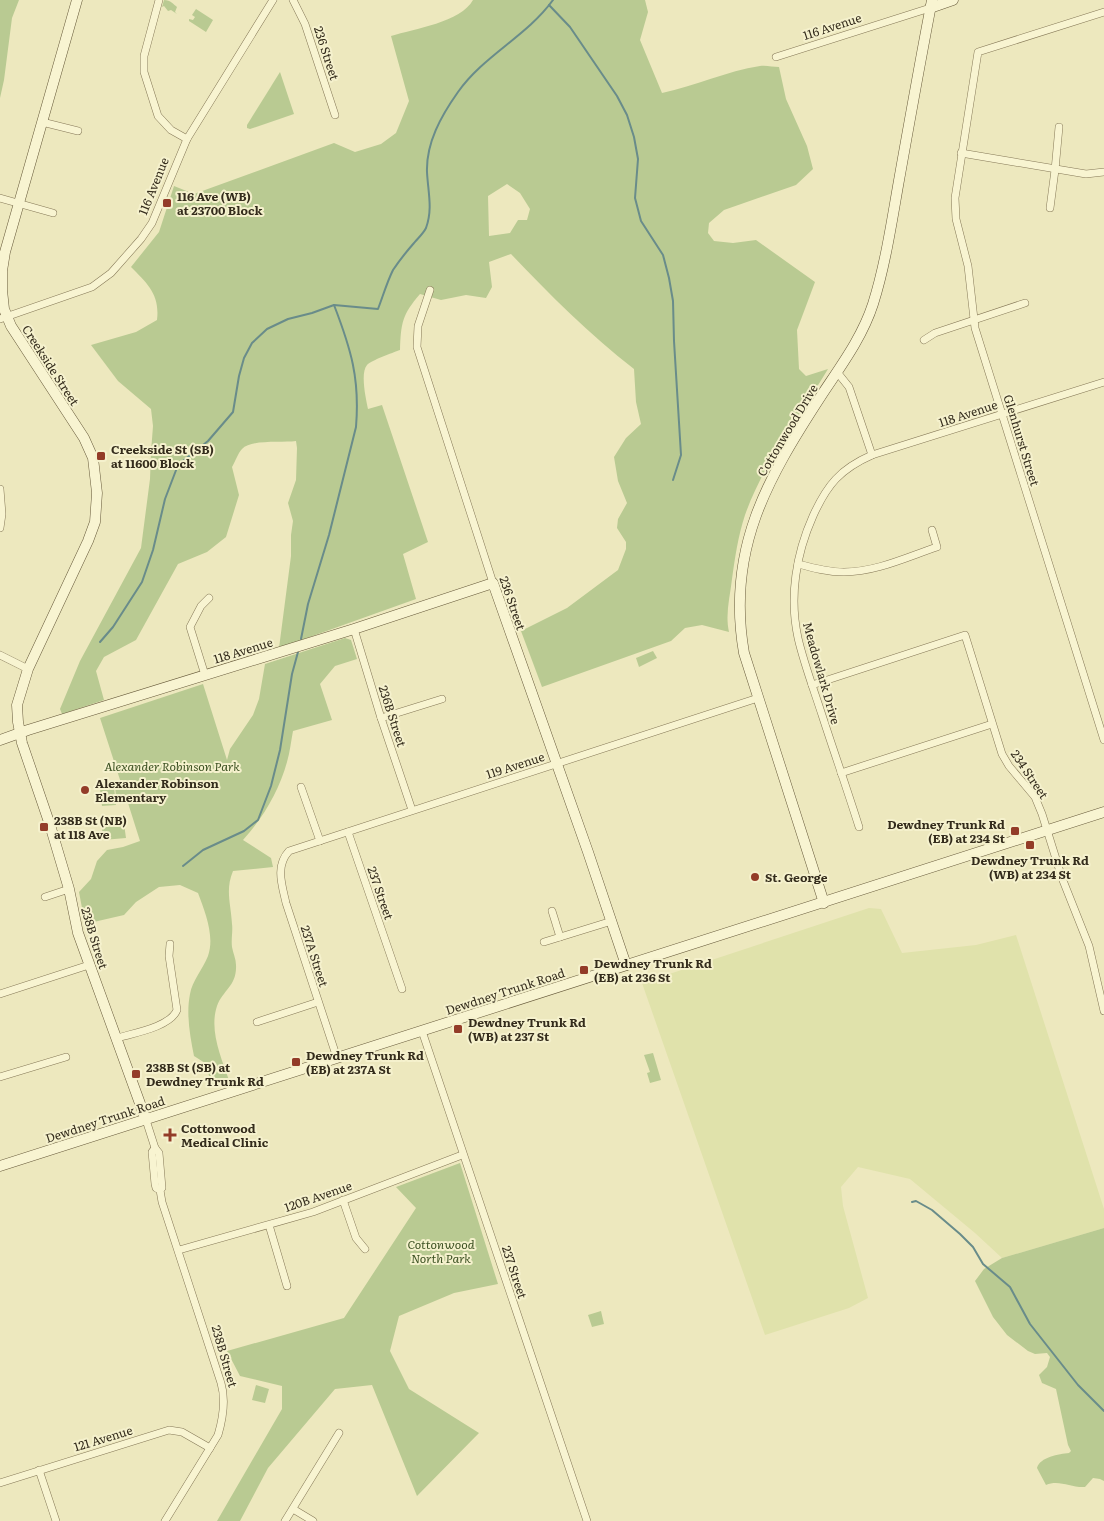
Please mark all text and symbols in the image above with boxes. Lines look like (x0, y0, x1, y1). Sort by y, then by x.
street label: 116 Avenue (800, 8, 864, 44)
street label: 236 Street (310, 24, 344, 82)
street label: 116 Avenue (133, 154, 173, 218)
place label: 116 Ave (WB) at 23700 Block (177, 187, 263, 219)
marker: 116 Ave (WB) at 23700 Block (161, 197, 173, 209)
street label: Creekside Street (18, 321, 84, 409)
street label: Cottonwood Drive (752, 380, 822, 480)
street label: Glenhurst Street (1000, 392, 1045, 488)
street label: 118 Avenue (936, 395, 1000, 431)
place label: Creekside St (SB) at 11600 Block (111, 440, 214, 472)
marker: Creekside St (SB) at 11600 Block (95, 450, 107, 462)
street label: 236 Street (495, 574, 531, 632)
street label: Meadowlark Drive (799, 620, 845, 726)
street label: 118 Avenue (211, 632, 275, 668)
street label: 236B Street (375, 683, 411, 749)
street label: 234 Street (1007, 746, 1053, 802)
street label: 119 Avenue (483, 747, 547, 783)
park label: Alexander Robinson Park (104, 757, 240, 775)
place label: Alexander Robinson Elementary (95, 774, 220, 806)
marker: Alexander Robinson Elementary (79, 784, 91, 796)
place label: 238B St (NB) at 118 Ave (54, 811, 127, 843)
place label: Dewdney Trunk Rd (EB) at 234 St (887, 815, 1006, 847)
marker: 238B St (NB) at 118 Ave (38, 821, 50, 833)
marker: Dewdney Trunk Rd (EB) at 234 St (1009, 825, 1021, 837)
marker: Dewdney Trunk Rd (WB) at 234 St (1024, 839, 1036, 851)
place label: Dewdney Trunk Rd (WB) at 234 St (971, 851, 1089, 883)
street label: 237 Street (364, 864, 399, 922)
place label: St. George (765, 868, 828, 886)
marker: St. George (749, 871, 761, 883)
street label: 238B Street (77, 905, 113, 971)
street label: 237A Street (297, 923, 333, 989)
place label: Dewdney Trunk Rd (EB) at 236 St (594, 954, 712, 986)
street label: Dewdney Trunk Road (443, 963, 568, 1019)
marker: Dewdney Trunk Rd (EB) at 236 St (578, 964, 590, 976)
place label: Dewdney Trunk Rd (WB) at 237 St (468, 1013, 586, 1045)
marker: Dewdney Trunk Rd (WB) at 237 St (452, 1023, 464, 1035)
place label: Dewdney Trunk Rd (EB) at 237A St (306, 1046, 424, 1078)
marker: Dewdney Trunk Rd (EB) at 237A St (290, 1056, 302, 1068)
place label: 238B St (SB) at Dewdney Trunk Rd (146, 1058, 264, 1090)
marker: 238B St (SB) at Dewdney Trunk Rd (130, 1068, 142, 1080)
street label: Dewdney Trunk Road (43, 1091, 168, 1147)
place label: Cottonwood Medical Clinic (181, 1119, 269, 1151)
marker: Cottonwood Medical Clinic (163, 1128, 177, 1142)
street label: 120B Avenue (282, 1176, 354, 1216)
park label: Cottonwood North Park (407, 1235, 475, 1267)
street label: 237 Street (498, 1243, 532, 1301)
street label: 238B Street (208, 1323, 242, 1389)
street label: 121 Avenue (71, 1421, 135, 1455)

